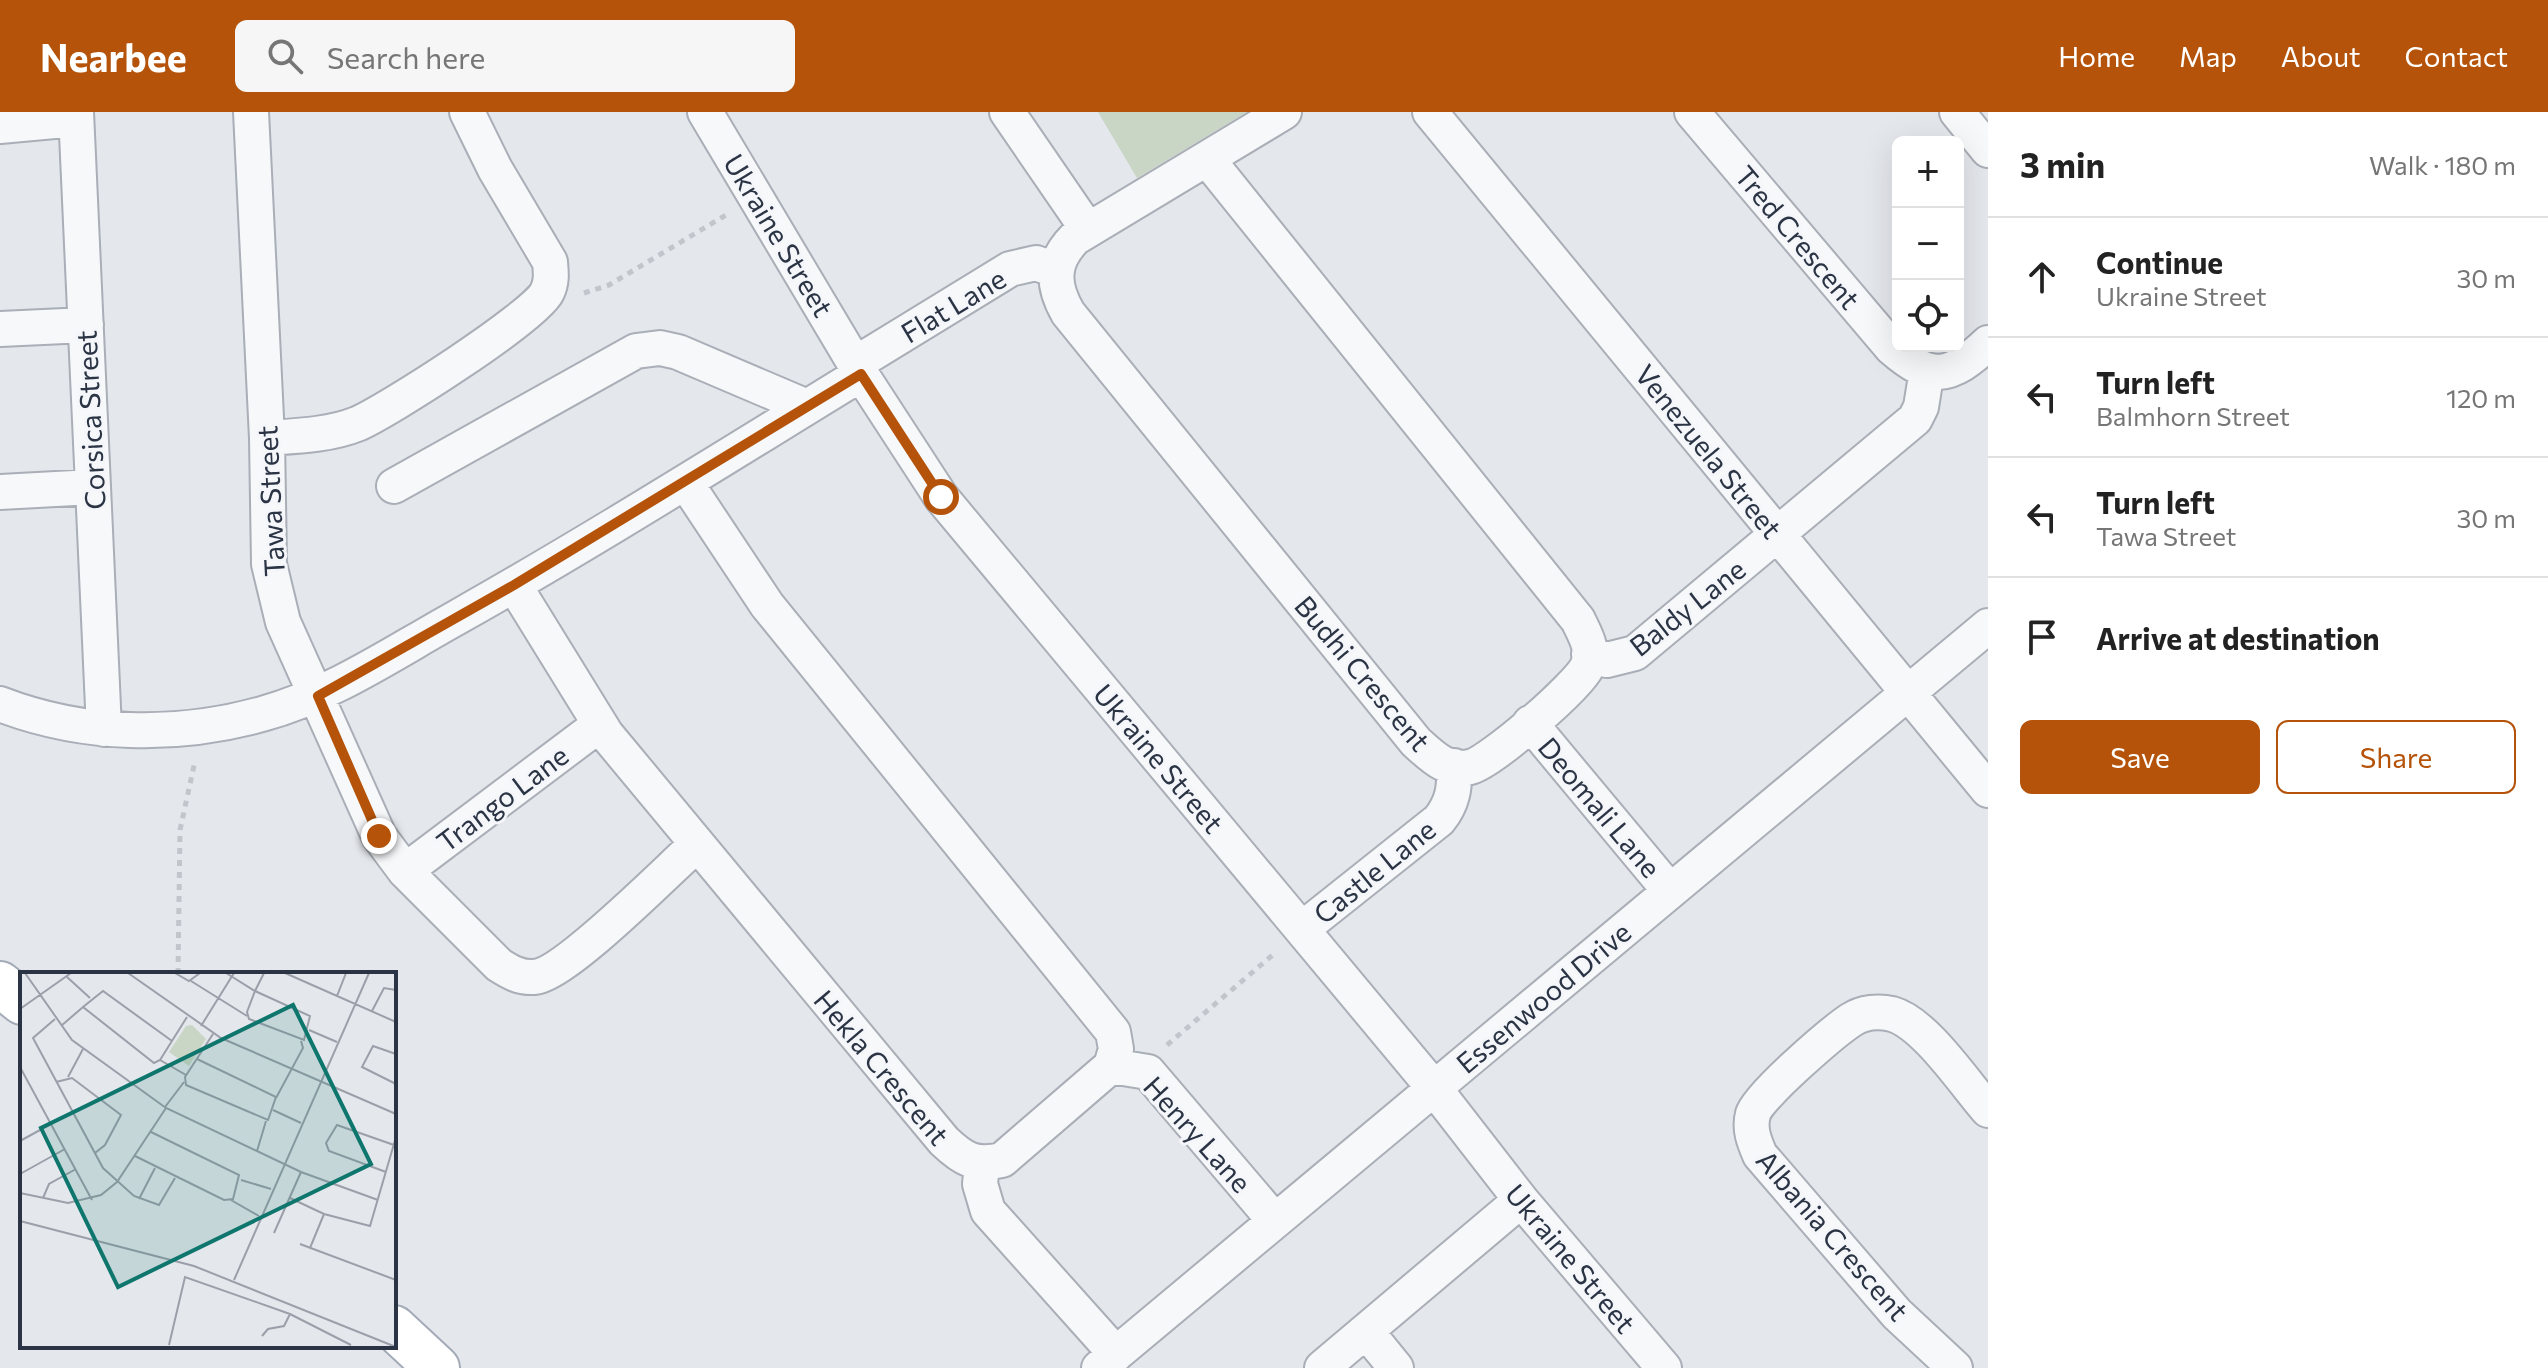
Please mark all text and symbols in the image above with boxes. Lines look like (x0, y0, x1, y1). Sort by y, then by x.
search box (235, 20, 795, 92)
text: Nearbee (40, 33, 187, 80)
icon: search (263, 34, 307, 78)
text: Search here (327, 38, 485, 75)
text: Home (2058, 39, 2135, 73)
text: Map (2179, 39, 2237, 73)
text: About (2281, 39, 2361, 73)
text: Contact (2405, 39, 2508, 73)
map controls (1892, 136, 1964, 352)
button: + (1892, 136, 1964, 208)
text: 3 min (2020, 143, 2105, 185)
street label: Ukraine Street (717, 148, 841, 322)
text: Walk · 180 m (2369, 149, 2516, 180)
street label: Tred Crescent (1728, 159, 1868, 315)
button: − (1892, 208, 1964, 280)
text: Continue (2096, 243, 2223, 280)
icon: ahead (2020, 255, 2064, 299)
street label: Flat Lane (894, 261, 1012, 349)
text: 30 m (2457, 262, 2516, 293)
button: locate (1892, 280, 1964, 352)
text: Ukraine Street (2096, 280, 2267, 311)
street label: Corsica Street (68, 329, 112, 511)
street label: Venezuela Street (1629, 357, 1789, 545)
text: Turn left (2096, 363, 2215, 400)
icon: left (2020, 375, 2064, 419)
text: 120 m (2446, 382, 2516, 413)
text: Balmhorn Street (2096, 400, 2290, 431)
street label: Tawa Street (249, 425, 291, 577)
route start (923, 479, 959, 515)
text: Turn left (2096, 483, 2215, 520)
icon: left (2020, 495, 2064, 539)
text: 30 m (2457, 502, 2516, 533)
text: Tawa Street (2096, 520, 2236, 551)
street label: Baldy Lane (1622, 551, 1752, 663)
street label: Budhi Crescent (1288, 589, 1438, 757)
icon: arrive (2020, 615, 2064, 659)
text: Arrive at destination (2096, 619, 2380, 656)
street label: Ukraine Street (1087, 677, 1231, 839)
button: Save (2020, 720, 2260, 794)
button: Share (2276, 720, 2516, 794)
street label: Deomali Lane (1532, 730, 1668, 884)
street label: Trango Lane (430, 738, 574, 858)
street label: Castle Lane (1306, 812, 1442, 930)
route end (361, 818, 397, 854)
street label: Essenwood Drive (1449, 914, 1637, 1080)
inset map (20, 972, 396, 1348)
street label: Hekla Crescent (807, 983, 957, 1151)
street label: Henry Lane (1137, 1069, 1259, 1199)
street label: Albania Crescent (1750, 1143, 1916, 1327)
street label: Ukraine Street (1499, 1177, 1643, 1339)

